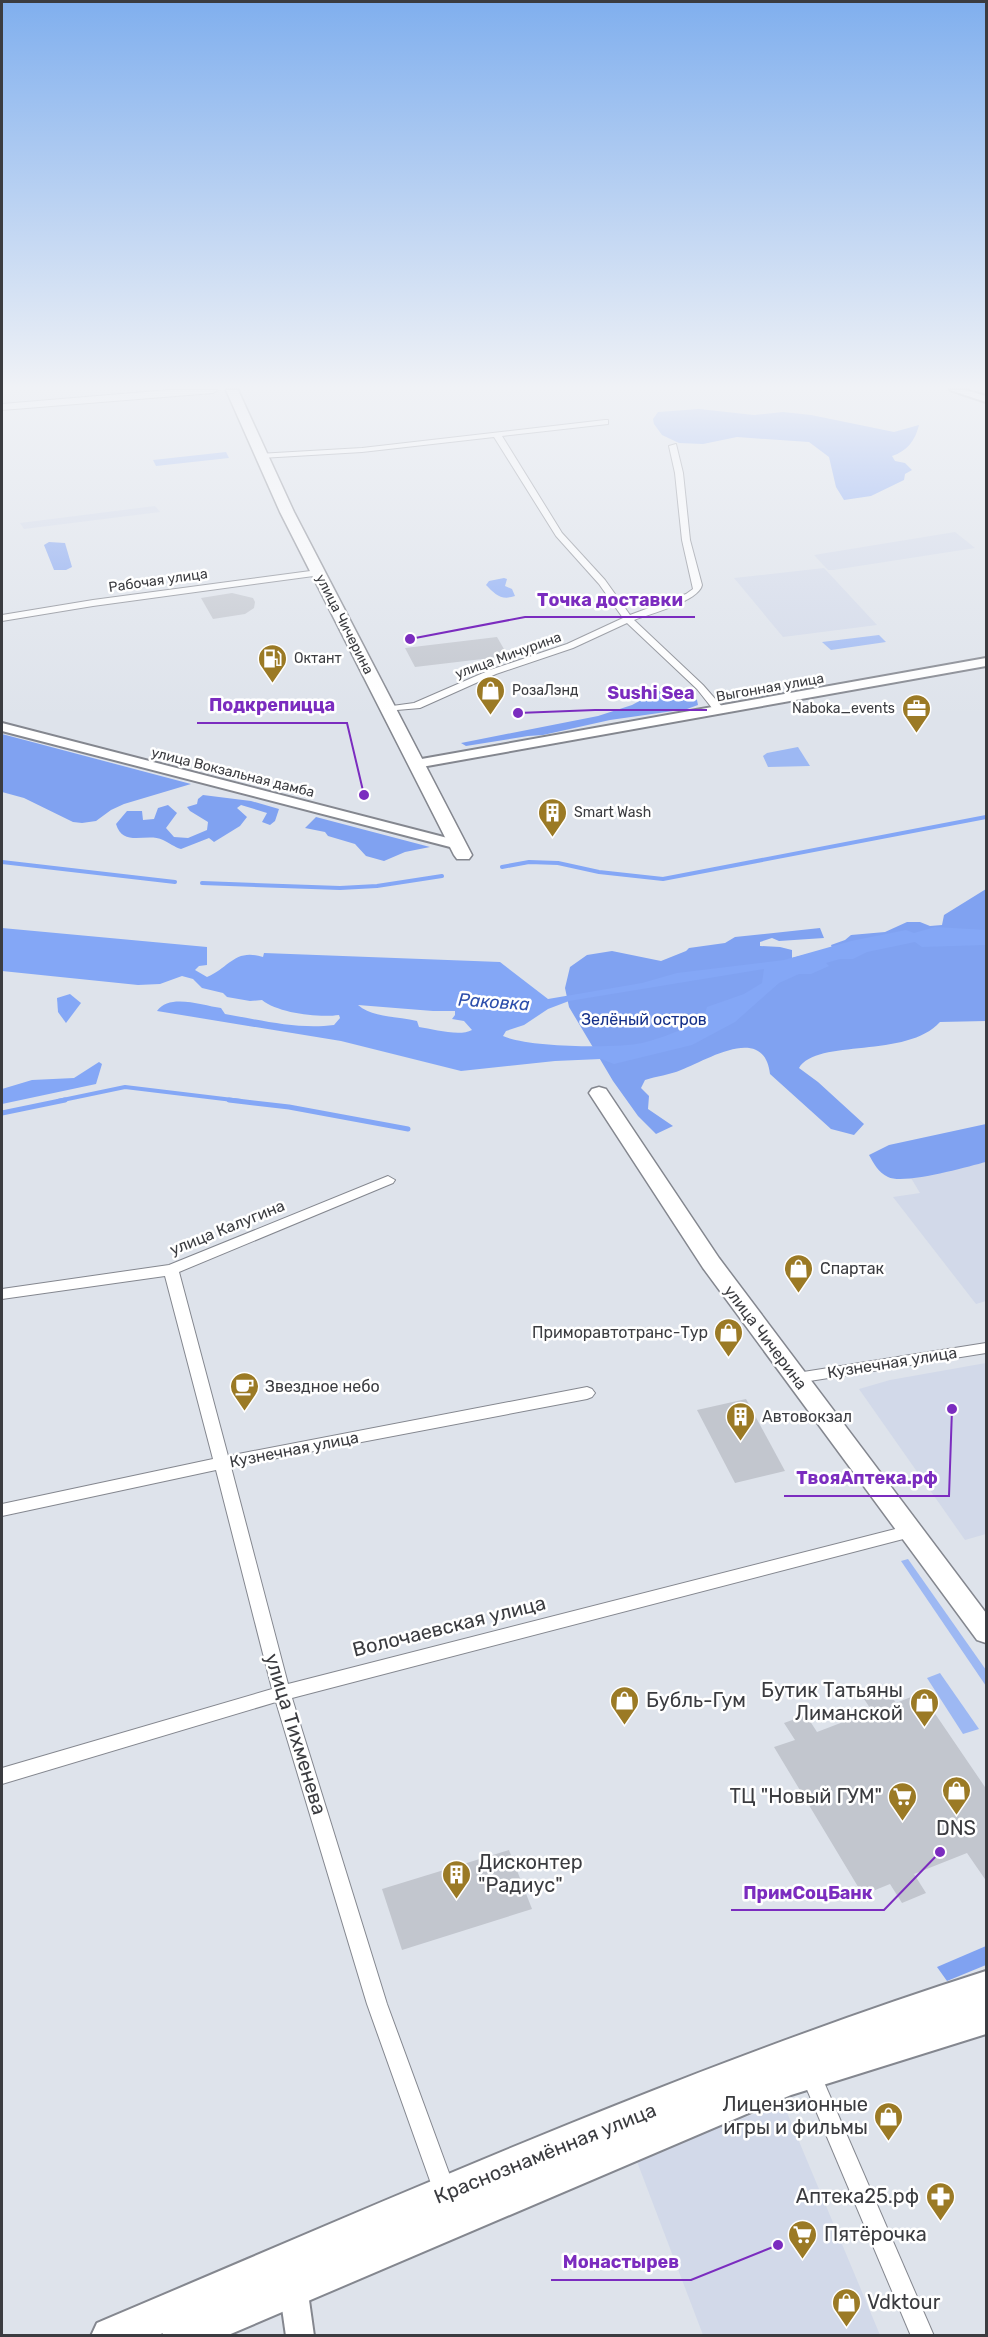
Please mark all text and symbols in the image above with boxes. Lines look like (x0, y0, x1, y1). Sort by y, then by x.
street label: Рабочая улица (108, 565, 209, 596)
street label: улица Чичерина (312, 571, 377, 677)
callout: Точка доставки (525, 581, 695, 617)
text: Точка доставки (537, 589, 683, 611)
street label: улица Мичурина (453, 628, 564, 683)
fuel station icon: Октант (257, 642, 289, 684)
place label: Октант (294, 650, 342, 667)
street label: Выгонная улица (715, 670, 825, 705)
shop icon: РозаЛэнд (475, 674, 507, 716)
callout: Sushi Sea (595, 674, 707, 710)
place label: РозаЛэнд (512, 682, 578, 699)
text: Sushi Sea (607, 682, 695, 704)
callout: Подкрепицца (197, 687, 347, 723)
office icon: Naboka_events (900, 692, 932, 734)
text: Подкрепицца (209, 694, 335, 716)
place label: Naboka_events (792, 700, 895, 717)
street label: улица Вокзальная дамба (150, 744, 316, 801)
building icon: Smart Wash (537, 796, 569, 838)
place label: Smart Wash (574, 804, 651, 821)
water label: Раковка (458, 989, 531, 1016)
park label: Зелёный остров (581, 1010, 707, 1029)
street label: улица Калугина (167, 1196, 287, 1259)
shop icon: Спартак (783, 1252, 815, 1294)
place label: Спартак (820, 1259, 885, 1278)
street label: улица Чичерина (720, 1281, 811, 1393)
shop icon: Приморавтотранс-Тур (713, 1316, 745, 1358)
place label: Приморавтотранс-Тур (532, 1323, 708, 1342)
street label: Кузнечная улица (826, 1343, 958, 1382)
cafe icon: Звездное небо (228, 1370, 260, 1412)
place label: Звездное небо (265, 1377, 380, 1396)
building icon: Автовокзал (725, 1400, 757, 1442)
place label: Автовокзал (762, 1407, 852, 1426)
street label: Кузнечная улица (228, 1428, 360, 1471)
callout: ТвояАптека.рф (784, 1460, 949, 1496)
text: ТвояАптека.рф (796, 1467, 938, 1489)
street label: Волочаевская улица (350, 1590, 548, 1662)
street label: улица Тихменева (260, 1650, 332, 1818)
place label: Бутик Татьяны Лиманской (761, 1678, 903, 1725)
shop icon: Бубль-Гум (609, 1684, 641, 1726)
shop icon: Бутик Татьяны Лиманской (908, 1686, 940, 1728)
place label: Бубль-Гум (646, 1688, 746, 1712)
shop icon: DNS (940, 1774, 972, 1816)
supermarket icon: ТЦ "Новый ГУМ" (887, 1780, 919, 1822)
place label: ТЦ "Новый ГУМ" (730, 1784, 882, 1808)
place label: DNS (936, 1816, 976, 1840)
place label: Дисконтер "Радиус" (478, 1850, 583, 1897)
building icon: Дисконтер "Радиус" (441, 1858, 473, 1900)
callout: ПримСоцБанк (731, 1874, 884, 1910)
text: ПримСоцБанк (743, 1882, 873, 1904)
place label: Лицензионные игры и фильмы (722, 2092, 868, 2139)
street label: Краснознамённая улица (430, 2097, 660, 2209)
shop icon: Лицензионные игры и фильмы (873, 2100, 905, 2142)
pharmacy icon: Аптека25.рф (924, 2180, 956, 2222)
place label: Аптека25.рф (796, 2184, 919, 2208)
supermarket icon: Пятёрочка (787, 2218, 819, 2260)
place label: Пятёрочка (824, 2222, 927, 2246)
callout: Монастырев (551, 2244, 691, 2280)
text: Монастырев (563, 2251, 679, 2273)
shop icon: Vdktour (830, 2286, 862, 2328)
place label: Vdktour (867, 2290, 941, 2314)

